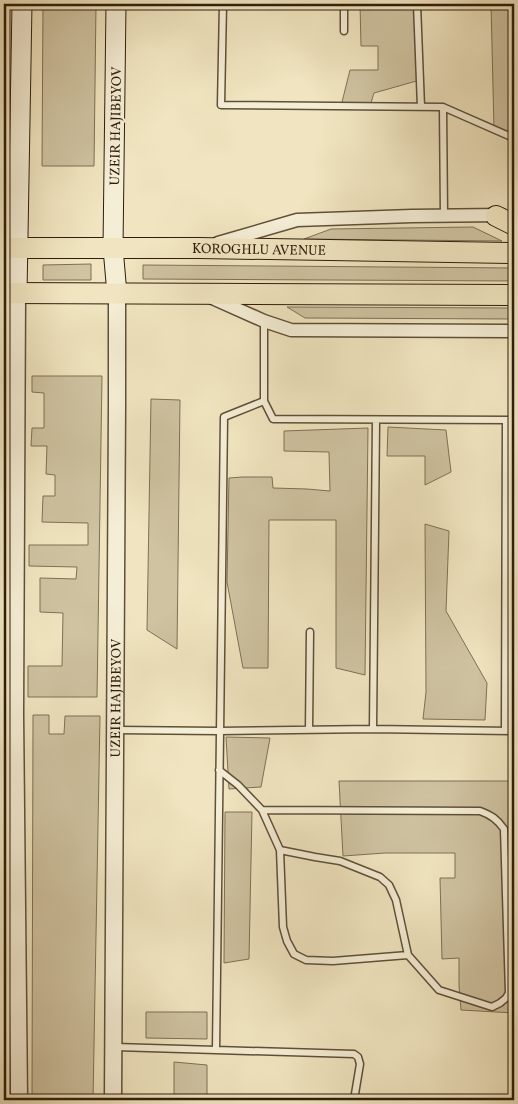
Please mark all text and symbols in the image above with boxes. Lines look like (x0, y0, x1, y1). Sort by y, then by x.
street label: UZEIR HAJIBEYOV (106, 66, 127, 186)
street label: KOROGHLU AVENUE (192, 240, 326, 261)
street label: UZEIR HAJIBEYOV (107, 638, 127, 757)

